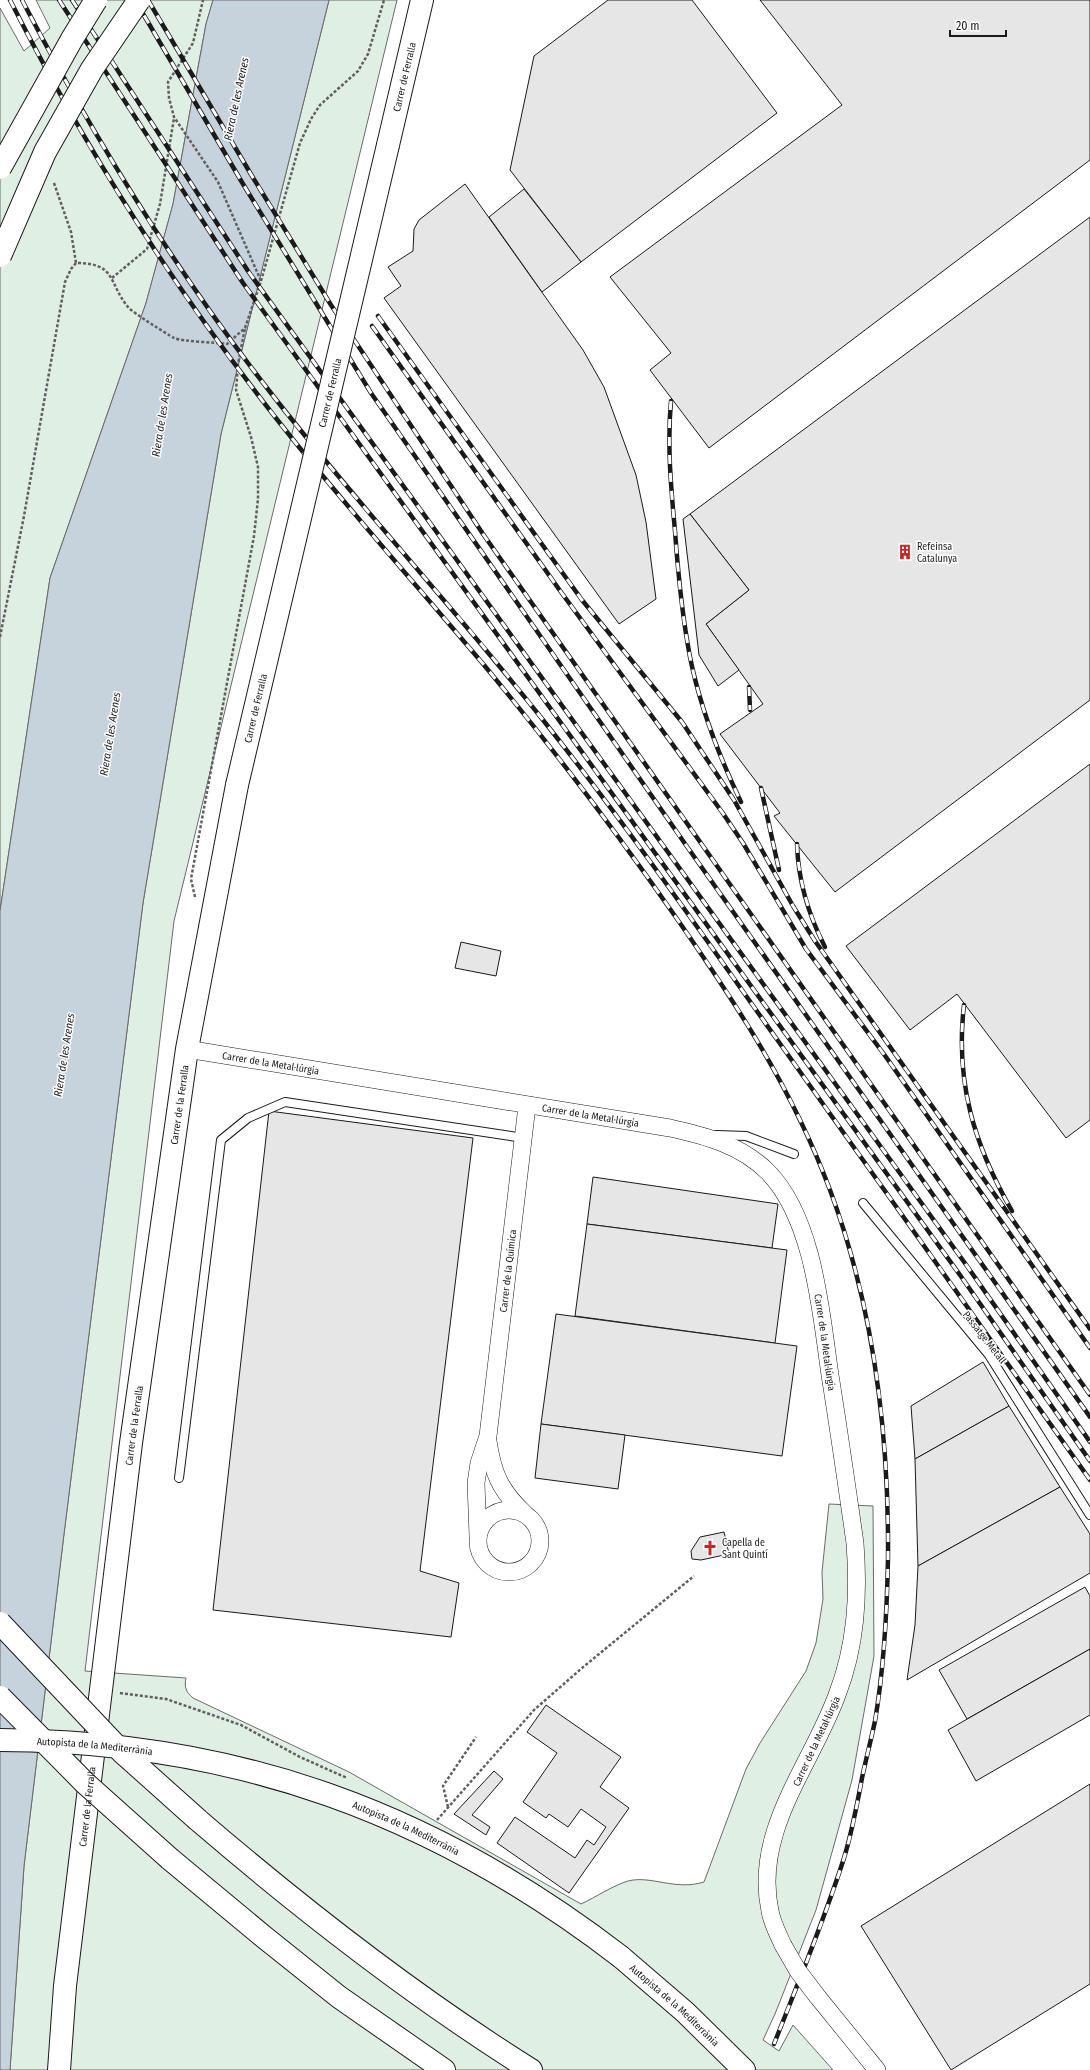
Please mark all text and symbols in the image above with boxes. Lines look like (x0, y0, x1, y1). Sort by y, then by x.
scale bar (950, 12, 1006, 38)
text: 20 m (956, 19, 980, 33)
street label: Carrer de Ferralla (391, 41, 419, 113)
water label: Riera de les Arenes (221, 56, 252, 142)
street label: Carrer de Ferralla (317, 357, 344, 429)
water label: Riera de les Arenes (149, 372, 176, 458)
place label: Refeinsa Catalunya (917, 541, 957, 565)
building icon: Refeinsa Catalunya (896, 543, 914, 561)
street label: Carrer de Ferralla (242, 672, 270, 744)
water label: Riera de les Arenes (97, 691, 124, 777)
water label: Riera de les Arenes (51, 1012, 78, 1098)
street label: Carrer de la Metal·lúrgia (221, 1050, 320, 1078)
street label: Carrer de la Ferralla (168, 1064, 192, 1145)
street label: Carrer de la Metal·lúrgia (541, 1102, 640, 1130)
street label: Carrer de la Química (498, 1229, 519, 1313)
street label: Carrer de la Metal·lúrgia (811, 1293, 837, 1392)
street label: Passatge Metall (960, 1309, 1009, 1366)
street label: Carrer de la Ferralla (123, 1385, 146, 1466)
place label: Capella de Sant Quintí (722, 1537, 768, 1561)
church icon: Capella de Sant Quintí (701, 1539, 719, 1557)
street label: Carrer de la Metal·lúrgia (790, 1694, 843, 1788)
street label: Autopista de la Mediterrània (37, 1736, 154, 1758)
street label: Carrer de la Ferralla (77, 1766, 99, 1847)
street label: Autopista de la Mediterrània (351, 1799, 461, 1858)
street label: Autopista de la Mediterrània (627, 1962, 721, 2049)

